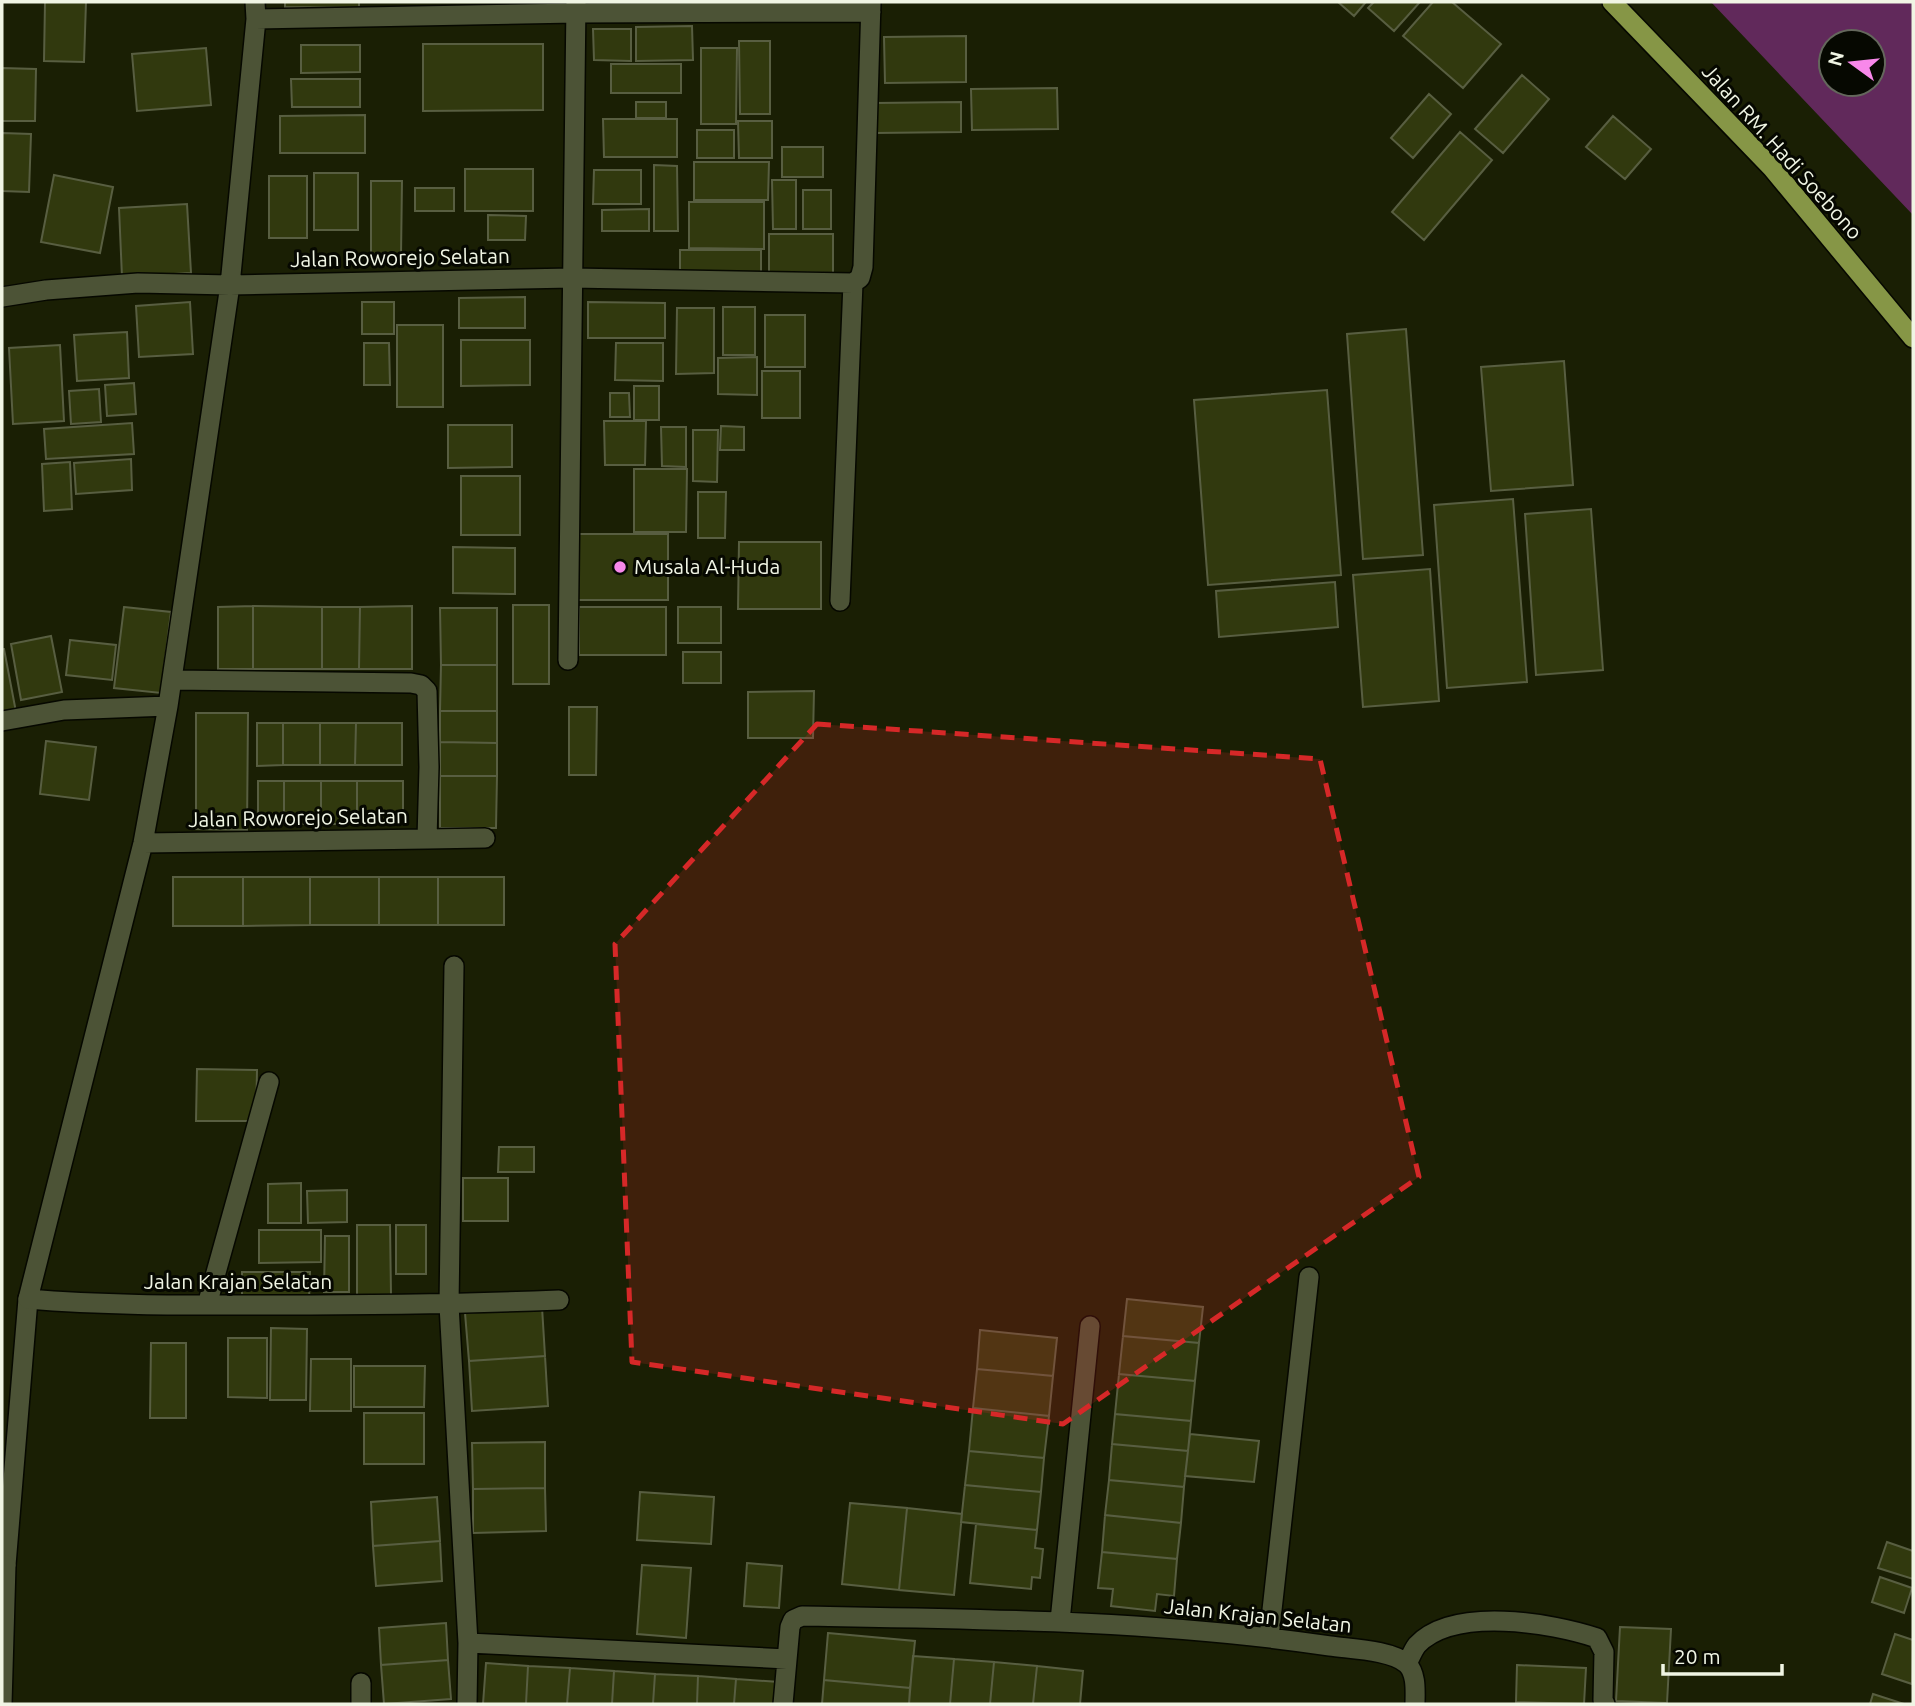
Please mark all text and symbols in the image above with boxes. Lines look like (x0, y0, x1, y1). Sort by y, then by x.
north arrow (1817, 28, 1887, 98)
text: N (1823, 49, 1848, 68)
street label: Jalan RM. Hadi Soebono (1698, 59, 1868, 244)
street label: Jalan Roworejo Selatan (290, 243, 510, 271)
place label: Musala Al-Huda (634, 554, 780, 578)
marker: Musala Al-Huda (612, 559, 628, 575)
street label: Jalan Roworejo Selatan (188, 803, 408, 831)
street label: Jalan Krajan Selatan (144, 1269, 332, 1293)
street label: Jalan Krajan Selatan (1163, 1593, 1353, 1637)
scale bar (1663, 1632, 1782, 1676)
text: 20 m (1674, 1644, 1721, 1668)

